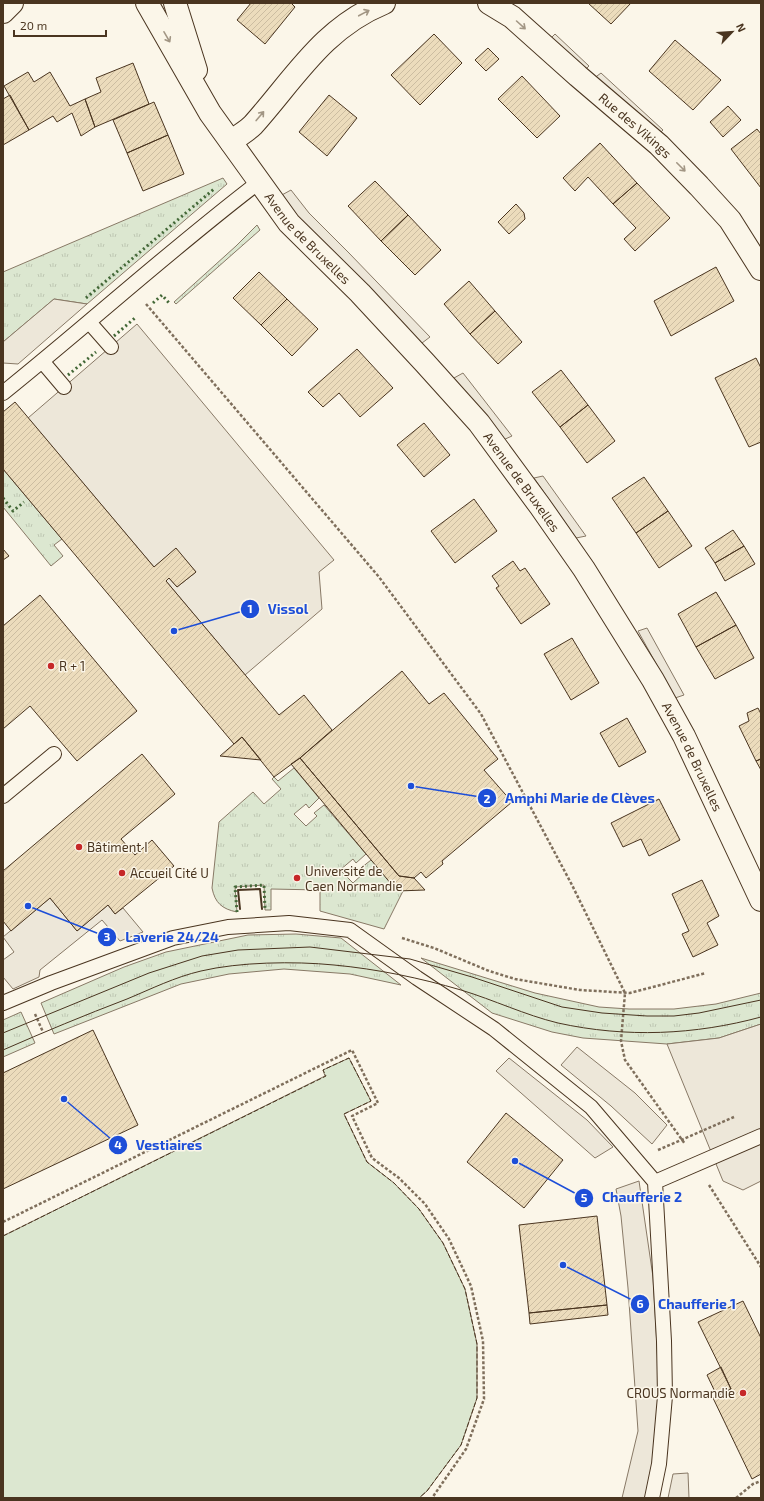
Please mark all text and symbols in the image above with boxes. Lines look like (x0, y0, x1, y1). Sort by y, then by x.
one-way arrow (357, 9, 369, 16)
scale bar (14, 12, 106, 38)
north arrow (712, 12, 752, 52)
text: 20 m (20, 18, 47, 32)
one-way arrow (516, 20, 526, 30)
text: N (734, 21, 749, 34)
one-way arrow (163, 31, 171, 43)
street label: Rue des Vikings (596, 89, 675, 161)
one-way arrow (255, 111, 264, 121)
one-way arrow (676, 162, 686, 172)
street label: Avenue de Bruxelles (262, 189, 354, 287)
street label: Avenue de Bruxelles (480, 429, 564, 535)
callout: Vissol (240, 596, 316, 622)
text: Vissol (268, 600, 309, 617)
text: 1 (247, 601, 253, 615)
place label: R + 1 (59, 658, 85, 674)
marker: R + 1 (46, 661, 56, 671)
street label: Avenue de Bruxelles (659, 699, 726, 814)
callout: Amphi Marie de Clèves (477, 785, 663, 811)
text: Amphi Marie de Clèves (505, 789, 655, 806)
text: 2 (484, 791, 491, 805)
place label: Bâtiment I (87, 839, 148, 855)
marker: Bâtiment I (74, 842, 84, 852)
place label: Université de Caen Normandie (305, 863, 402, 894)
place label: Accueil Cité U (130, 865, 209, 881)
marker: Accueil Cité U (117, 868, 127, 878)
marker: Université de Caen Normandie (292, 873, 302, 883)
callout: Laverie 24/24 (97, 924, 226, 950)
text: Laverie 24/24 (125, 928, 219, 945)
text: 3 (104, 929, 111, 943)
callout: Vestiaires (108, 1132, 210, 1158)
text: Vestiaires (136, 1136, 202, 1153)
text: 4 (114, 1137, 122, 1151)
callout: Chaufferie 2 (574, 1185, 690, 1211)
text: Chaufferie 2 (602, 1188, 682, 1205)
text: 5 (581, 1190, 588, 1204)
callout: Chaufferie 1 (630, 1291, 744, 1317)
text: Chaufferie 1 (658, 1295, 736, 1312)
text: 6 (636, 1296, 644, 1310)
place label: CROUS Normandie (627, 1385, 735, 1401)
marker: CROUS Normandie (738, 1388, 748, 1398)

